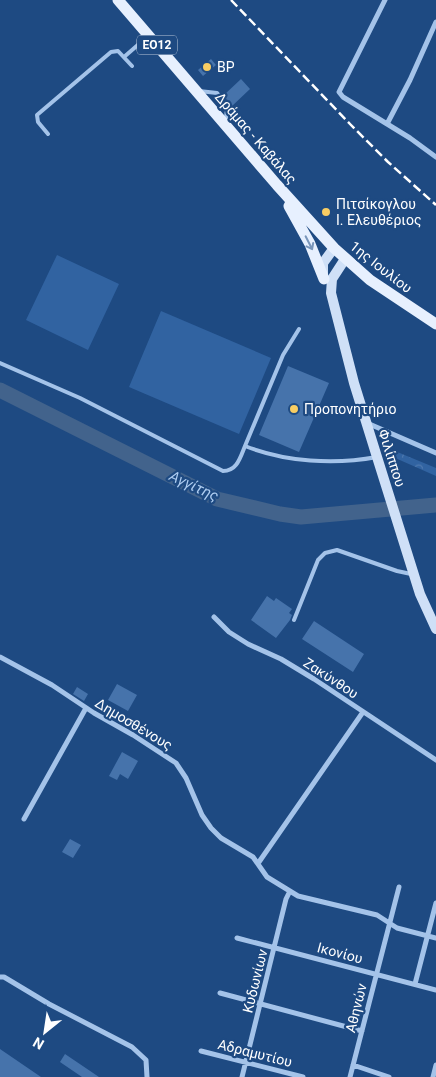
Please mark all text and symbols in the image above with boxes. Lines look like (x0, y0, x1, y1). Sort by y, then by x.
road number: ΕΟ12 (137, 36, 177, 54)
place label: BP (217, 59, 235, 75)
marker: BP (201, 61, 213, 73)
street label: Δράμας - Καβάλας (212, 89, 300, 187)
place label: Πιτσίκογλου Ι. Ελευθέριος (336, 196, 421, 228)
marker: Πιτσίκογλου Ι. Ελευθέριος (320, 206, 332, 218)
one-way arrow (304, 235, 314, 250)
street label: 1ης Ιουλίου (347, 238, 415, 296)
place label: Προπονητήριο (304, 401, 397, 417)
marker: Προπονητήριο (288, 403, 300, 415)
street label: Φιλίππου (375, 427, 409, 489)
water label: Αγγίτης (166, 466, 222, 505)
street label: Ζακύνθου (301, 654, 361, 702)
street label: Δημοσθένους (93, 695, 175, 753)
street label: Ικονίου (316, 939, 364, 967)
street label: Κυδωνίων (239, 947, 271, 1015)
street label: Αθηνών (342, 982, 370, 1034)
north arrow (20, 1007, 70, 1057)
text: N (30, 1034, 47, 1053)
street label: Αδραμυτίου (216, 1036, 294, 1070)

